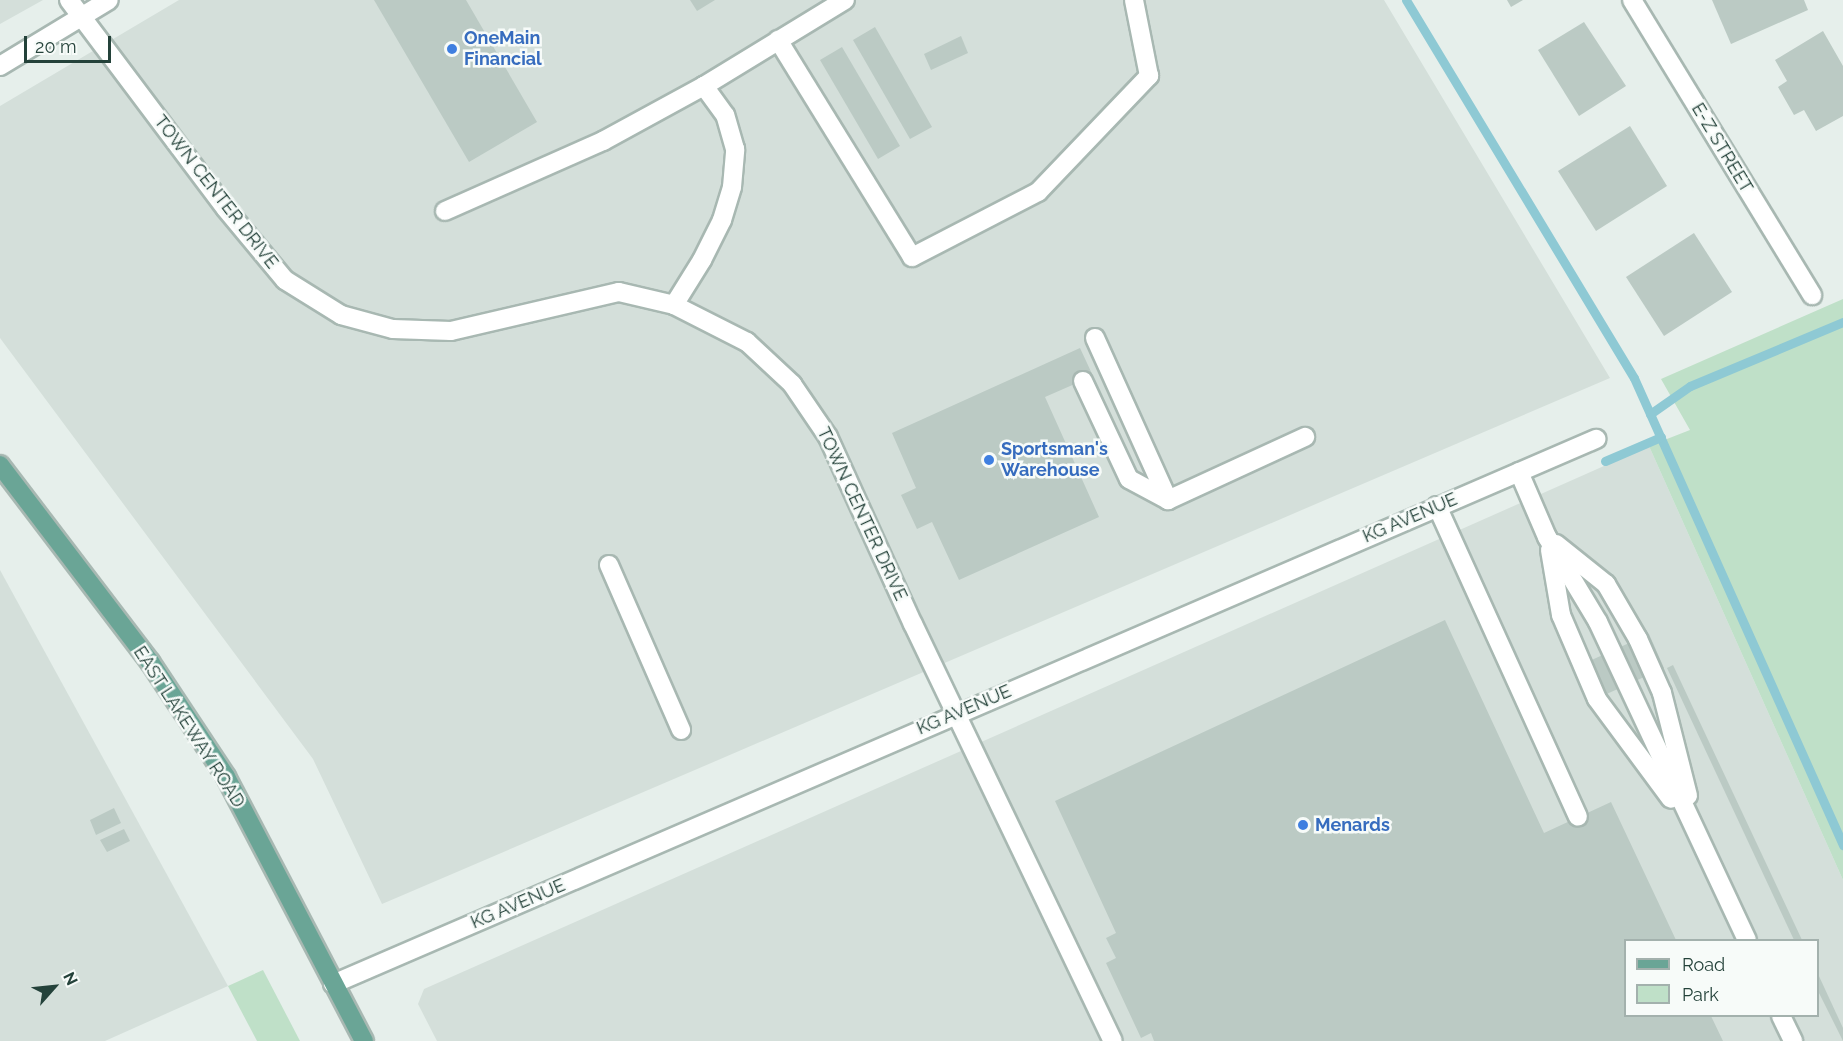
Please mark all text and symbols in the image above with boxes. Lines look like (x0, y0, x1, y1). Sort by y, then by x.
scale bar (27, 24, 114, 62)
place label: OneMain Financial (464, 28, 542, 70)
text: 20 m (35, 36, 77, 57)
marker: OneMain Financial (445, 42, 459, 56)
street label: E-Z STREET (1687, 99, 1757, 197)
street label: TOWN CENTER DRIVE (149, 111, 283, 273)
street label: TOWN CENTER DRIVE (812, 424, 912, 604)
place label: Sportsman's Warehouse (1001, 439, 1108, 482)
marker: Sportsman's Warehouse (982, 453, 996, 467)
street label: KG AVENUE (1359, 488, 1461, 548)
street label: EAST LAKEWAY ROAD (128, 642, 250, 812)
street label: KG AVENUE (913, 680, 1015, 740)
place label: Menards (1315, 814, 1390, 836)
marker: Menards (1296, 818, 1310, 832)
street label: KG AVENUE (467, 874, 569, 934)
legend (1624, 939, 1819, 1017)
text: Road (1682, 954, 1725, 975)
north arrow (24, 957, 84, 1017)
text: N (59, 969, 82, 988)
text: Park (1682, 984, 1719, 1005)

